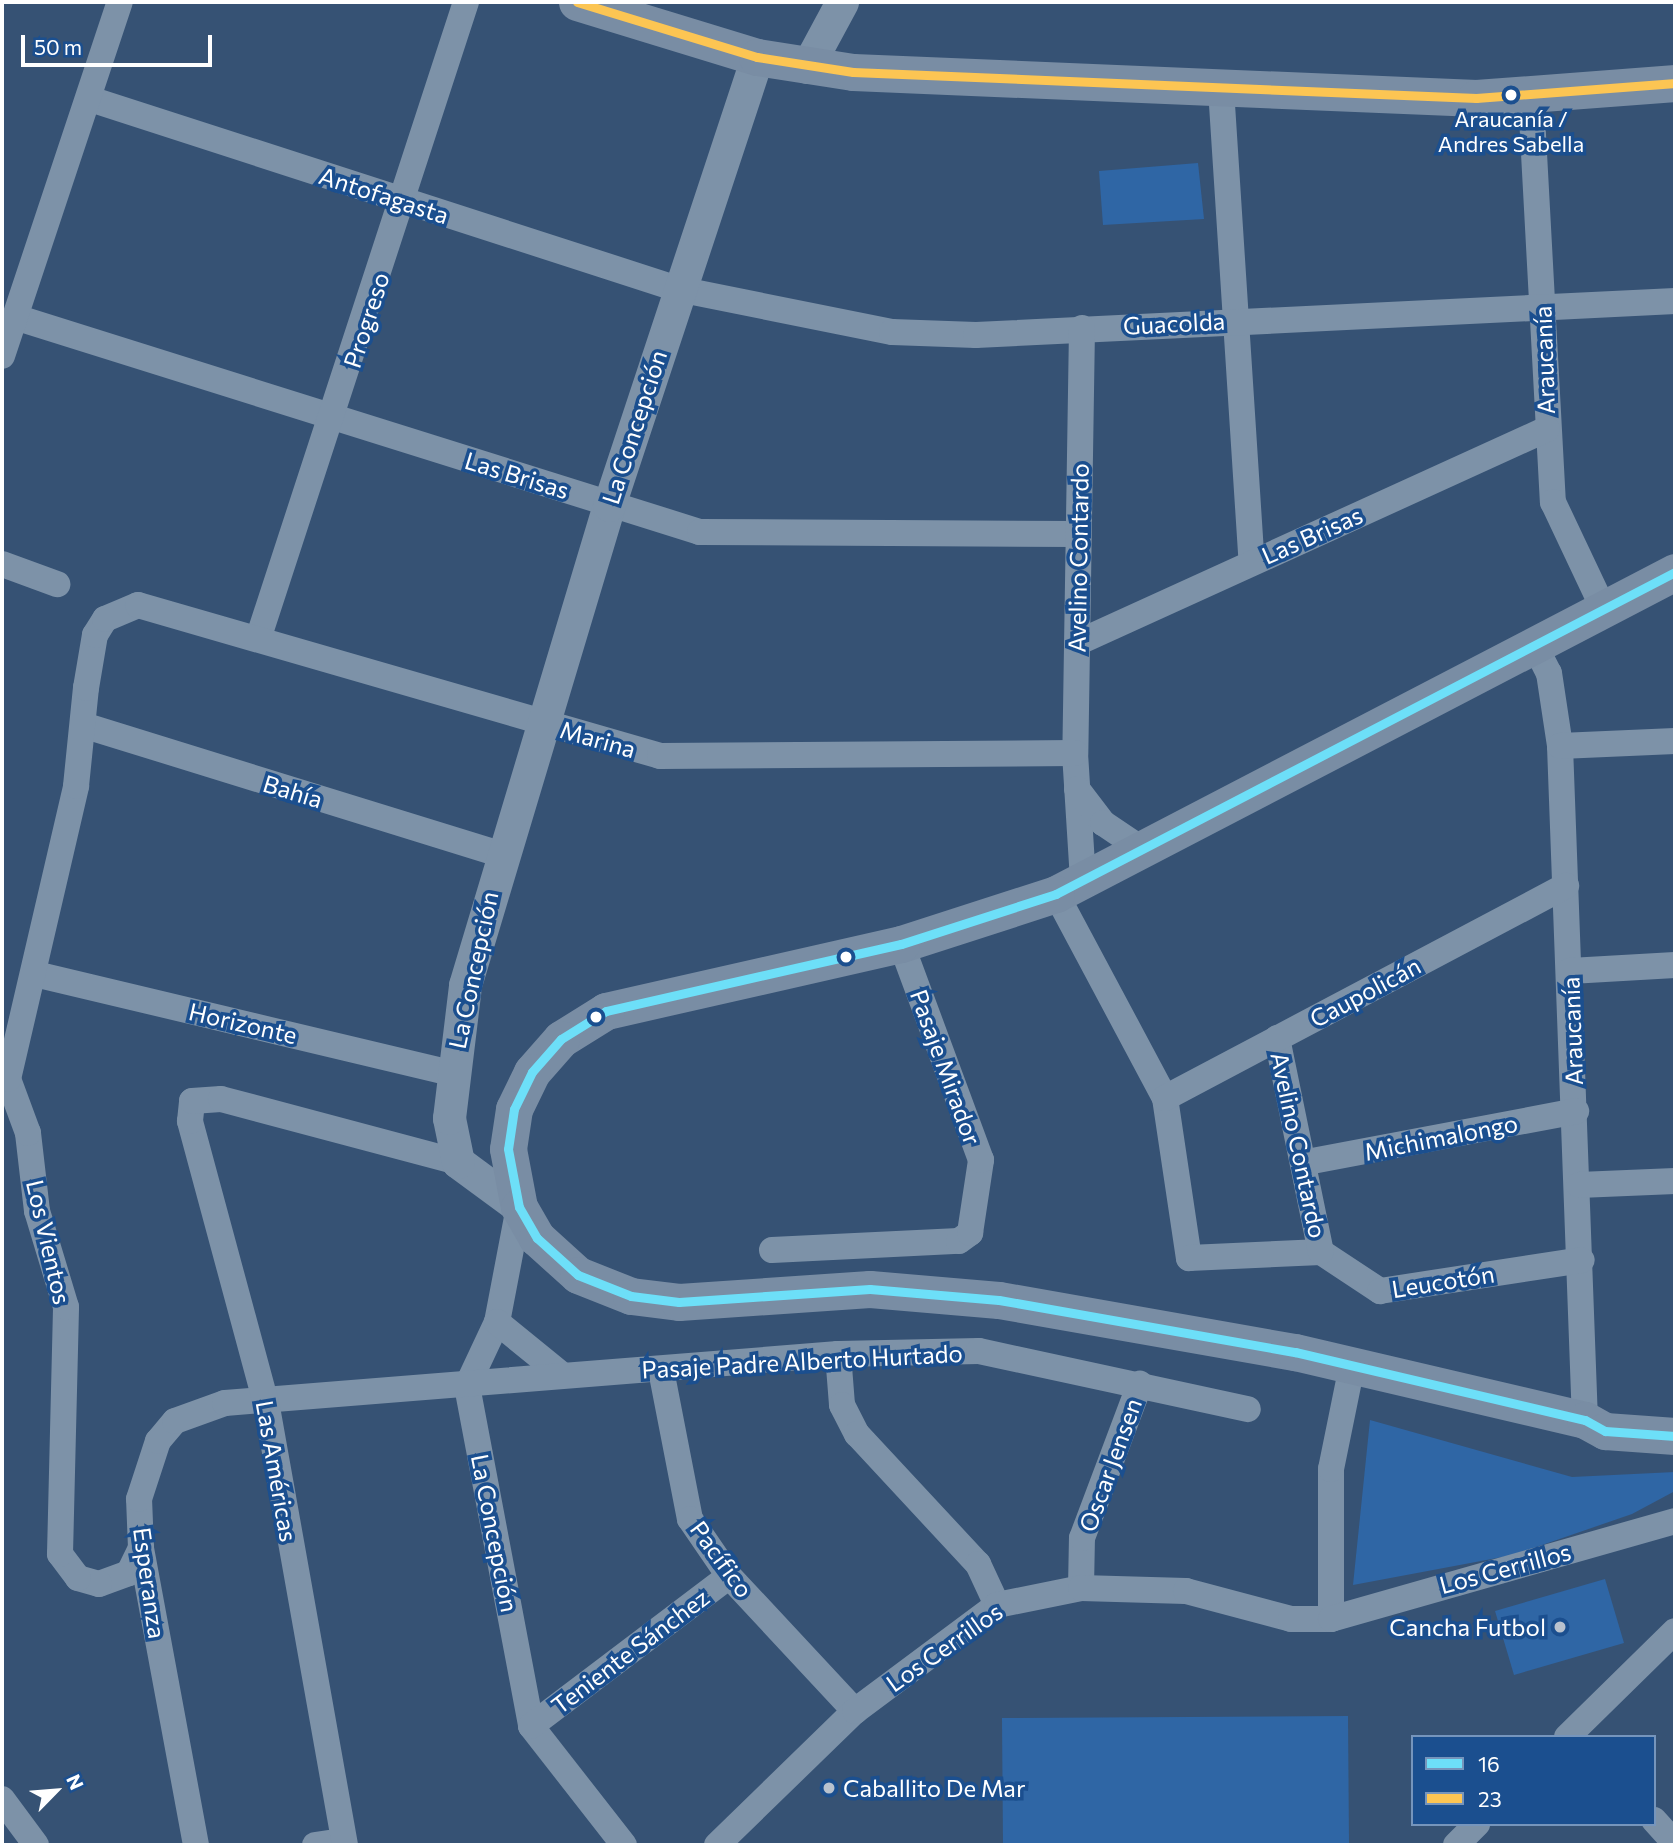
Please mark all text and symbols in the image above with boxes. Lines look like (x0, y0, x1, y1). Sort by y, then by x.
scale bar (24, 21, 215, 65)
text: 50 m (34, 34, 82, 59)
marker: Araucanía / Andres Sabella (1504, 88, 1518, 102)
place label: Araucanía / Andres Sabella (1438, 105, 1584, 156)
street label: Antofagasta (316, 161, 452, 229)
street label: Progreso (337, 269, 395, 371)
street label: Araucanía (1528, 305, 1560, 415)
street label: Guacolda (1122, 306, 1226, 340)
street label: La Concepción (596, 346, 672, 508)
street label: Las Brisas (461, 446, 573, 504)
street label: Avelino Contardo (1062, 463, 1094, 653)
street label: Las Brisas (1257, 500, 1367, 570)
street label: Marina (557, 714, 639, 764)
street label: Bahía (260, 768, 326, 814)
street label: La Concepción (442, 889, 504, 1051)
unlabelled marker (839, 950, 853, 964)
street label: Caupolicán (1305, 951, 1425, 1033)
street label: Araucanía (1556, 976, 1588, 1086)
street label: Pasaje Mirador (905, 985, 987, 1149)
street label: Horizonte (186, 997, 300, 1049)
unlabelled marker (589, 1010, 603, 1024)
street label: Avelino Contardo (1265, 1049, 1333, 1241)
street label: Michimalongo (1362, 1108, 1520, 1166)
street label: Los Vientos (21, 1177, 77, 1307)
street label: Leucotón (1390, 1259, 1496, 1303)
street label: Pasaje Padre Alberto Hurtado (641, 1338, 963, 1384)
street label: Oscar Jensen (1073, 1394, 1147, 1536)
street label: Las Américas (250, 1398, 304, 1544)
street label: La Concepción (466, 1452, 524, 1614)
street label: Pacífico (685, 1515, 759, 1603)
street label: Esperanza (128, 1525, 172, 1641)
street label: Los Cerrillos (1436, 1537, 1574, 1599)
street label: Teniente Sánchez (545, 1582, 715, 1720)
street label: Los Cerrillos (880, 1596, 1008, 1698)
place label: Cancha Futbol (1389, 1613, 1546, 1641)
marker: Cancha Futbol (1552, 1619, 1568, 1635)
legend (1411, 1735, 1656, 1826)
text: 16 (1478, 1751, 1500, 1776)
north arrow (21, 1756, 91, 1826)
text: N (62, 1771, 89, 1793)
place label: Caballito De Mar (843, 1774, 1026, 1802)
marker: Caballito De Mar (821, 1780, 837, 1796)
text: 23 (1478, 1786, 1502, 1811)

